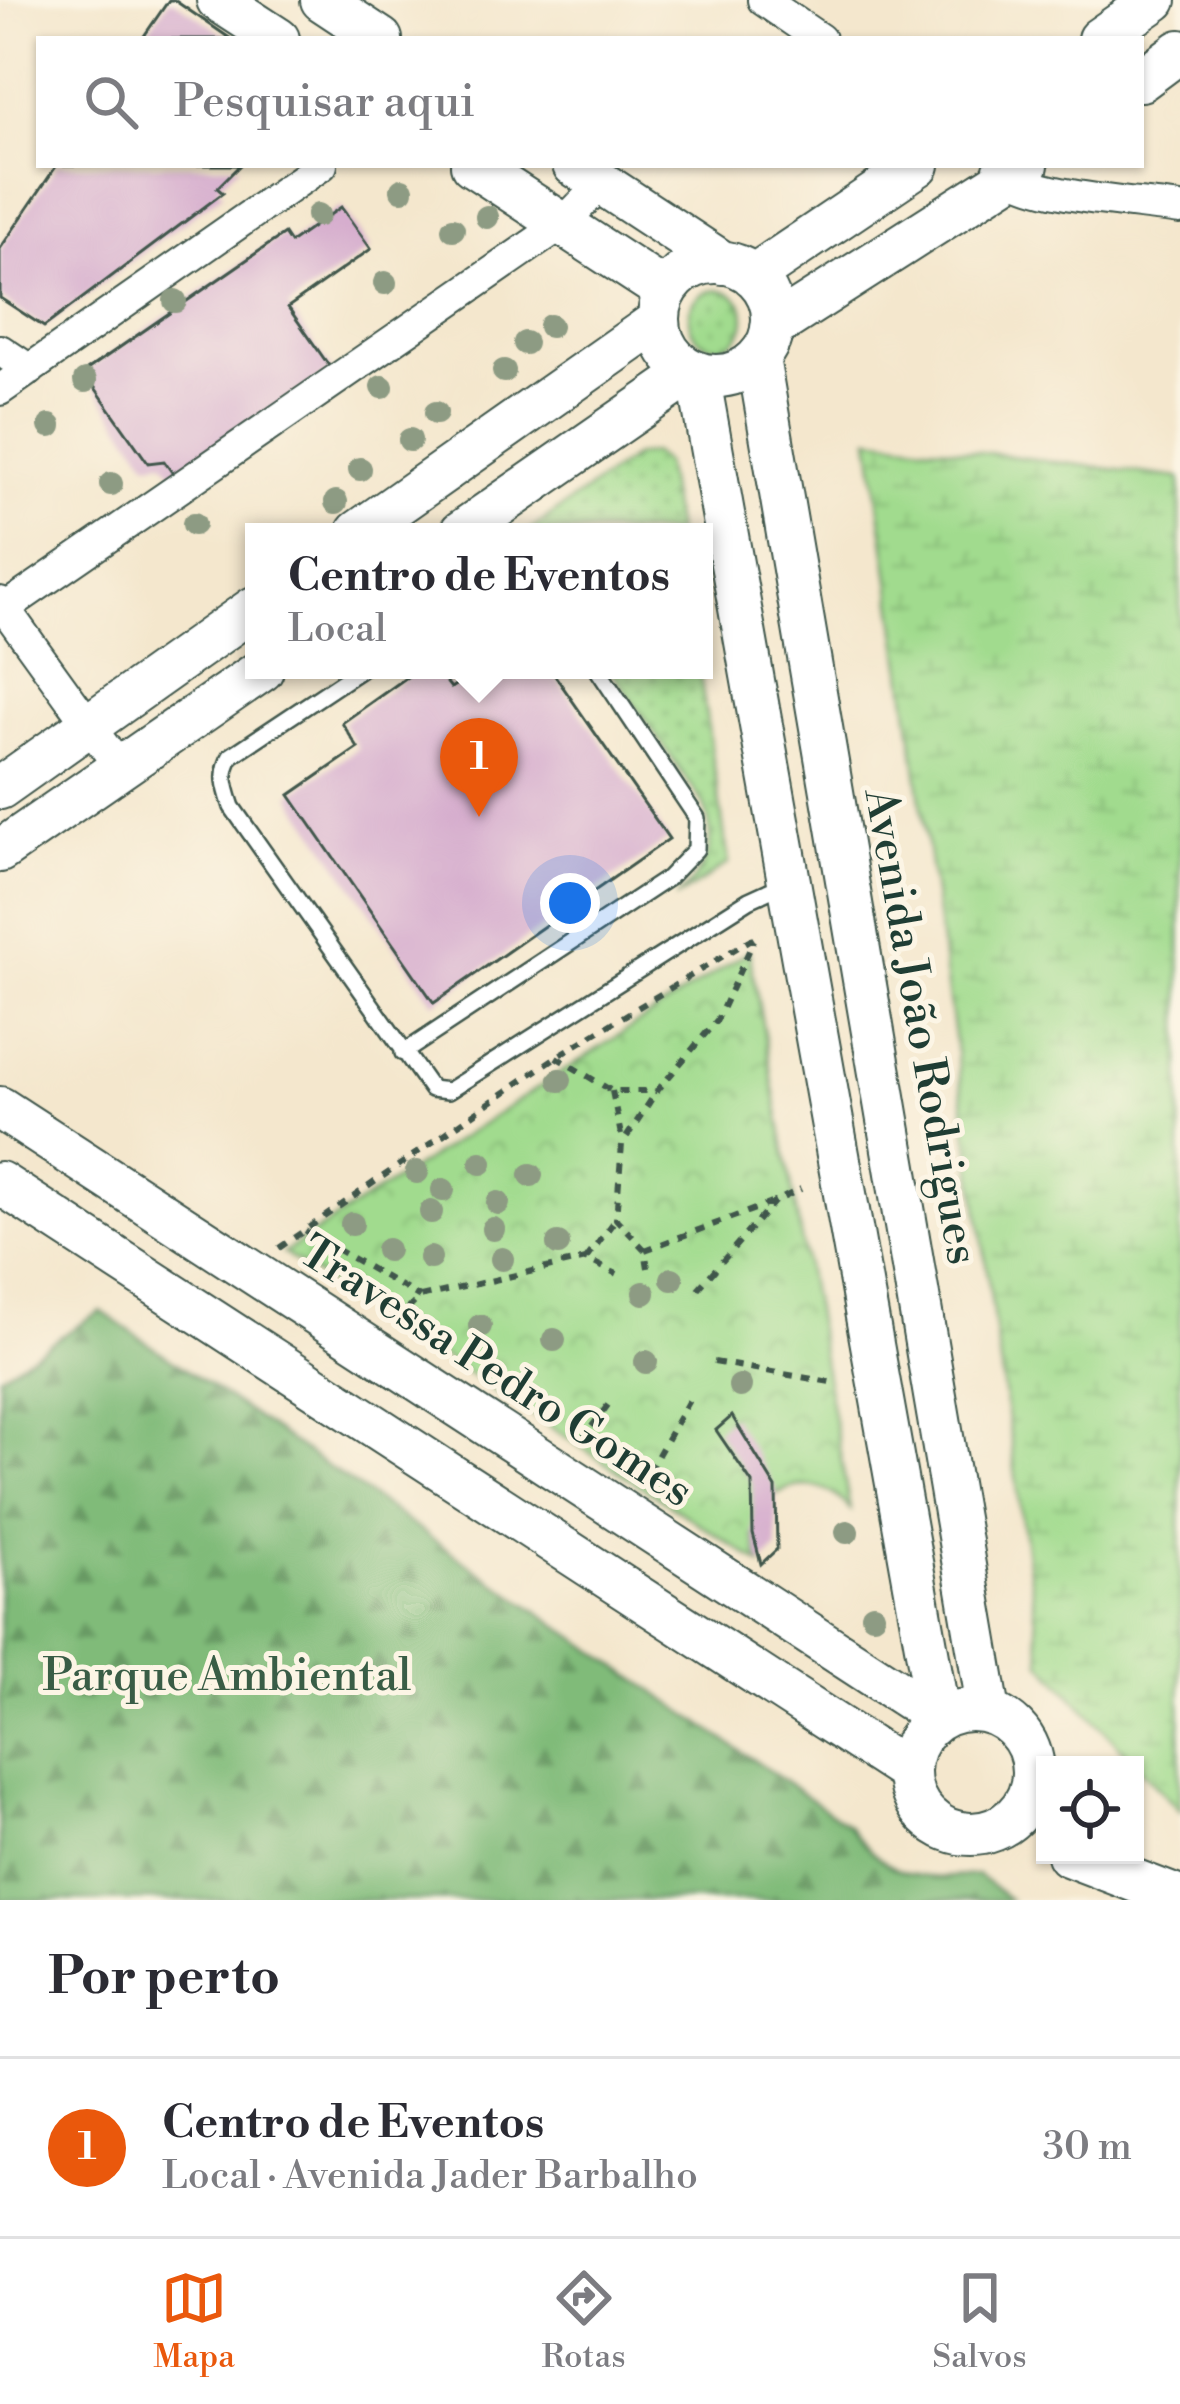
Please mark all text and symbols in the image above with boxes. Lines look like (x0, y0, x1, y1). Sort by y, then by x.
search box (36, 36, 1144, 168)
icon: search (78, 69, 144, 135)
text: Pesquisar aqui (174, 74, 475, 131)
popup (245, 523, 713, 679)
text: Centro de Eventos (288, 548, 670, 605)
text: Local (288, 605, 387, 654)
pin: 1 (440, 718, 518, 817)
street label: Avenida João Rodrigues (850, 783, 990, 1269)
your location (540, 873, 600, 933)
street label: Travessa Pedro Gomes (288, 1224, 703, 1521)
park label: Parque Ambiental (43, 1648, 411, 1705)
map controls (1036, 1756, 1144, 1864)
button: locate (1036, 1756, 1144, 1864)
text: Por perto (48, 1946, 280, 2010)
text: Centro de Eventos (162, 2095, 544, 2152)
text: 1 (78, 2123, 96, 2172)
text: 30 m (1042, 2123, 1132, 2172)
text: Local · Avenida Jader Barbalho (162, 2152, 698, 2201)
tab: Mapa (153, 2265, 235, 2378)
tab: Rotas (542, 2265, 626, 2378)
tab: Salvos (932, 2265, 1027, 2378)

